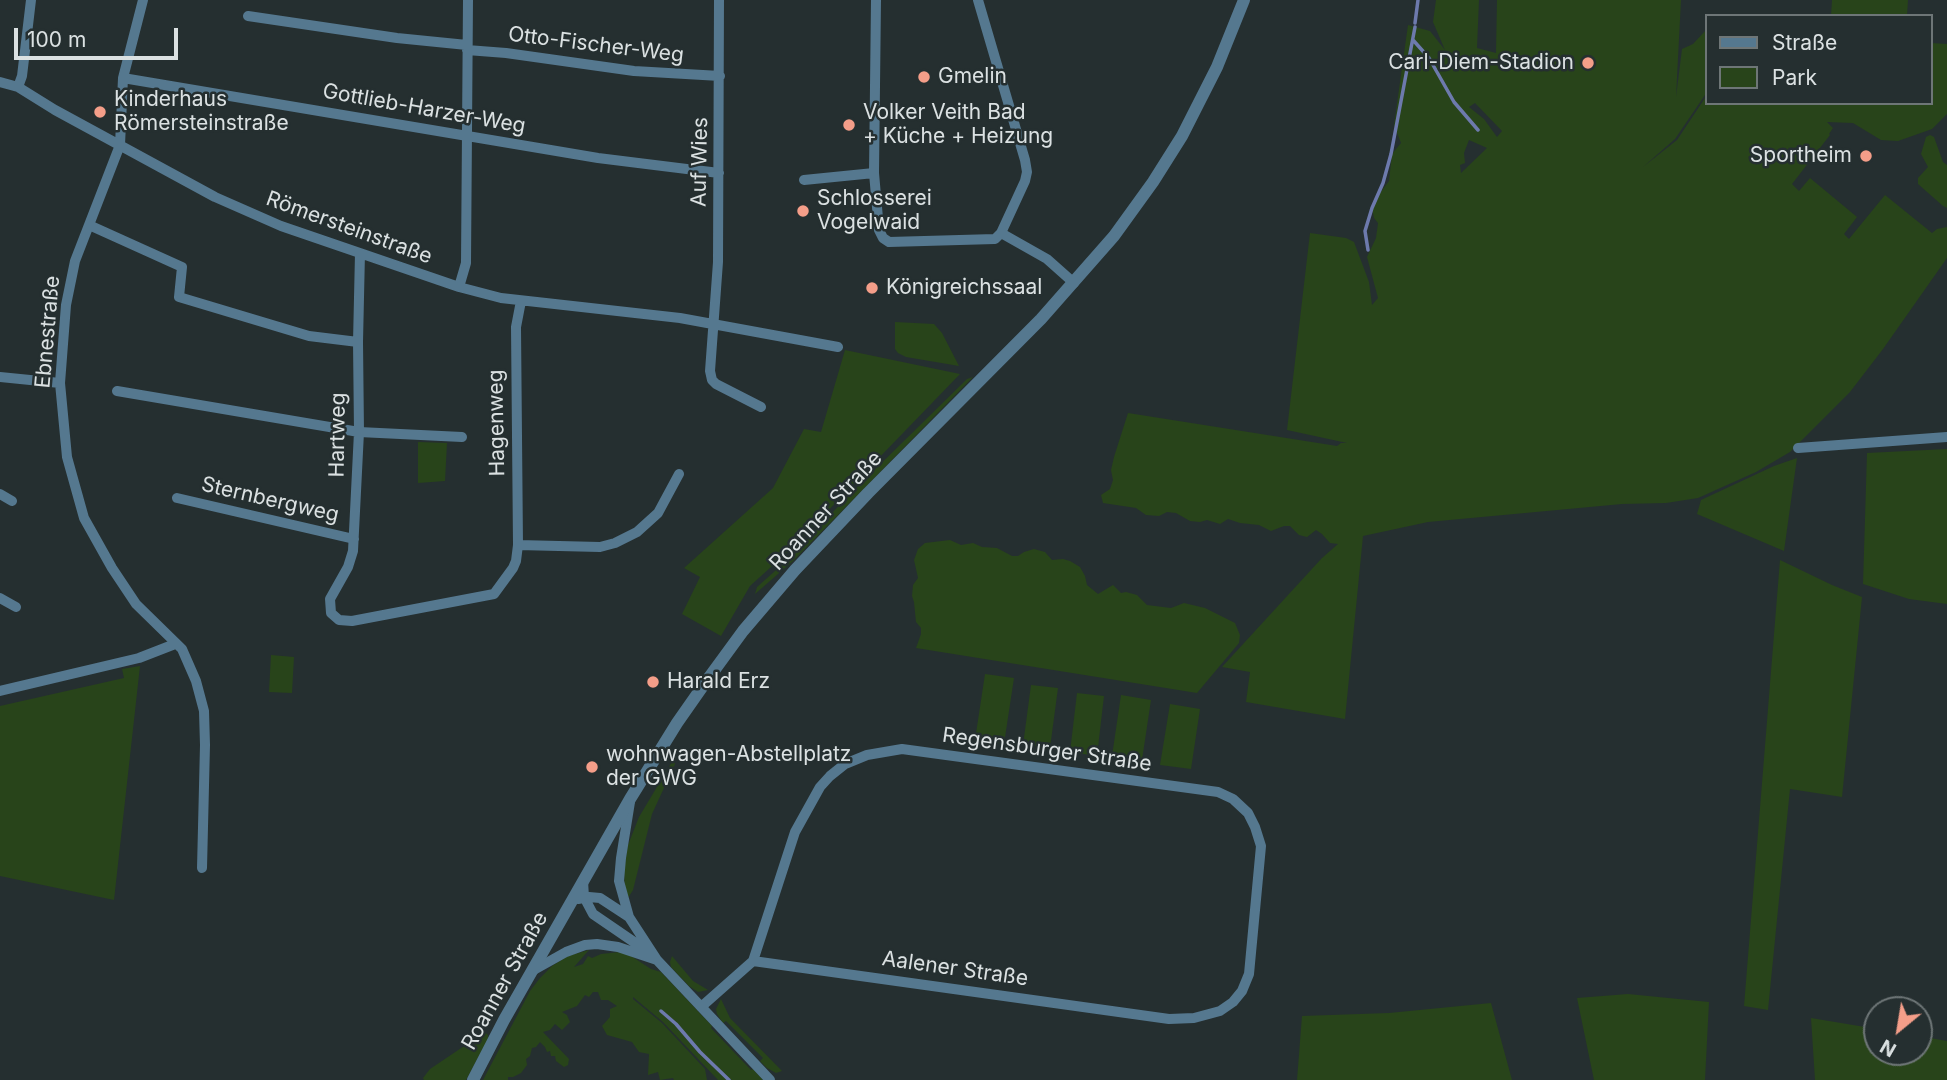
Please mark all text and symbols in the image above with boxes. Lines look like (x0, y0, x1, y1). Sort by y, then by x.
scale bar (18, 14, 182, 58)
legend (1706, 14, 1933, 105)
street label: Otto-Fischer-Weg (507, 22, 685, 68)
text: 100 m (27, 27, 86, 52)
text: Straße (1772, 30, 1837, 55)
place label: Carl-Diem-Stadion (1388, 50, 1574, 76)
marker: Carl-Diem-Stadion (1580, 55, 1596, 71)
place label: Gmelin (938, 64, 1007, 90)
text: Park (1772, 65, 1817, 90)
marker: Gmelin (916, 69, 932, 85)
street label: Gottlieb-Harzer-Weg (321, 79, 527, 139)
place label: Kinderhaus Römersteinstraße (114, 87, 289, 137)
place label: Volker Veith Bad + Küche + Heizung (863, 100, 1053, 150)
marker: Kinderhaus Römersteinstraße (92, 104, 108, 120)
street label: Auf Wies (687, 117, 713, 207)
marker: Volker Veith Bad + Küche + Heizung (841, 117, 857, 133)
place label: Sportheim (1750, 143, 1852, 169)
marker: Sportheim (1858, 148, 1874, 164)
street label: Römersteinstraße (263, 186, 435, 270)
place label: Schlosserei Vogelwaid (817, 186, 932, 236)
marker: Schlosserei Vogelwaid (795, 203, 811, 219)
street label: Ebnestraße (31, 275, 65, 389)
place label: Königreichssaal (886, 275, 1042, 301)
marker: Königreichssaal (864, 280, 880, 296)
street label: Hagenweg (483, 369, 511, 477)
street label: Hartweg (325, 392, 351, 478)
street label: Roanner Straße (764, 446, 888, 576)
street label: Sternbergweg (199, 472, 341, 528)
place label: Harald Erz (667, 669, 770, 695)
marker: Harald Erz (645, 674, 661, 690)
street label: Regensburger Straße (941, 723, 1153, 777)
place label: wohnwagen-Abstellplatz der GWG (606, 742, 851, 792)
marker: wohnwagen-Abstellplatz der GWG (584, 759, 600, 775)
street label: Roanner Straße (457, 908, 553, 1054)
street label: Aalener Straße (880, 946, 1030, 992)
north arrow (1863, 996, 1933, 1066)
text: N (1876, 1034, 1900, 1061)

